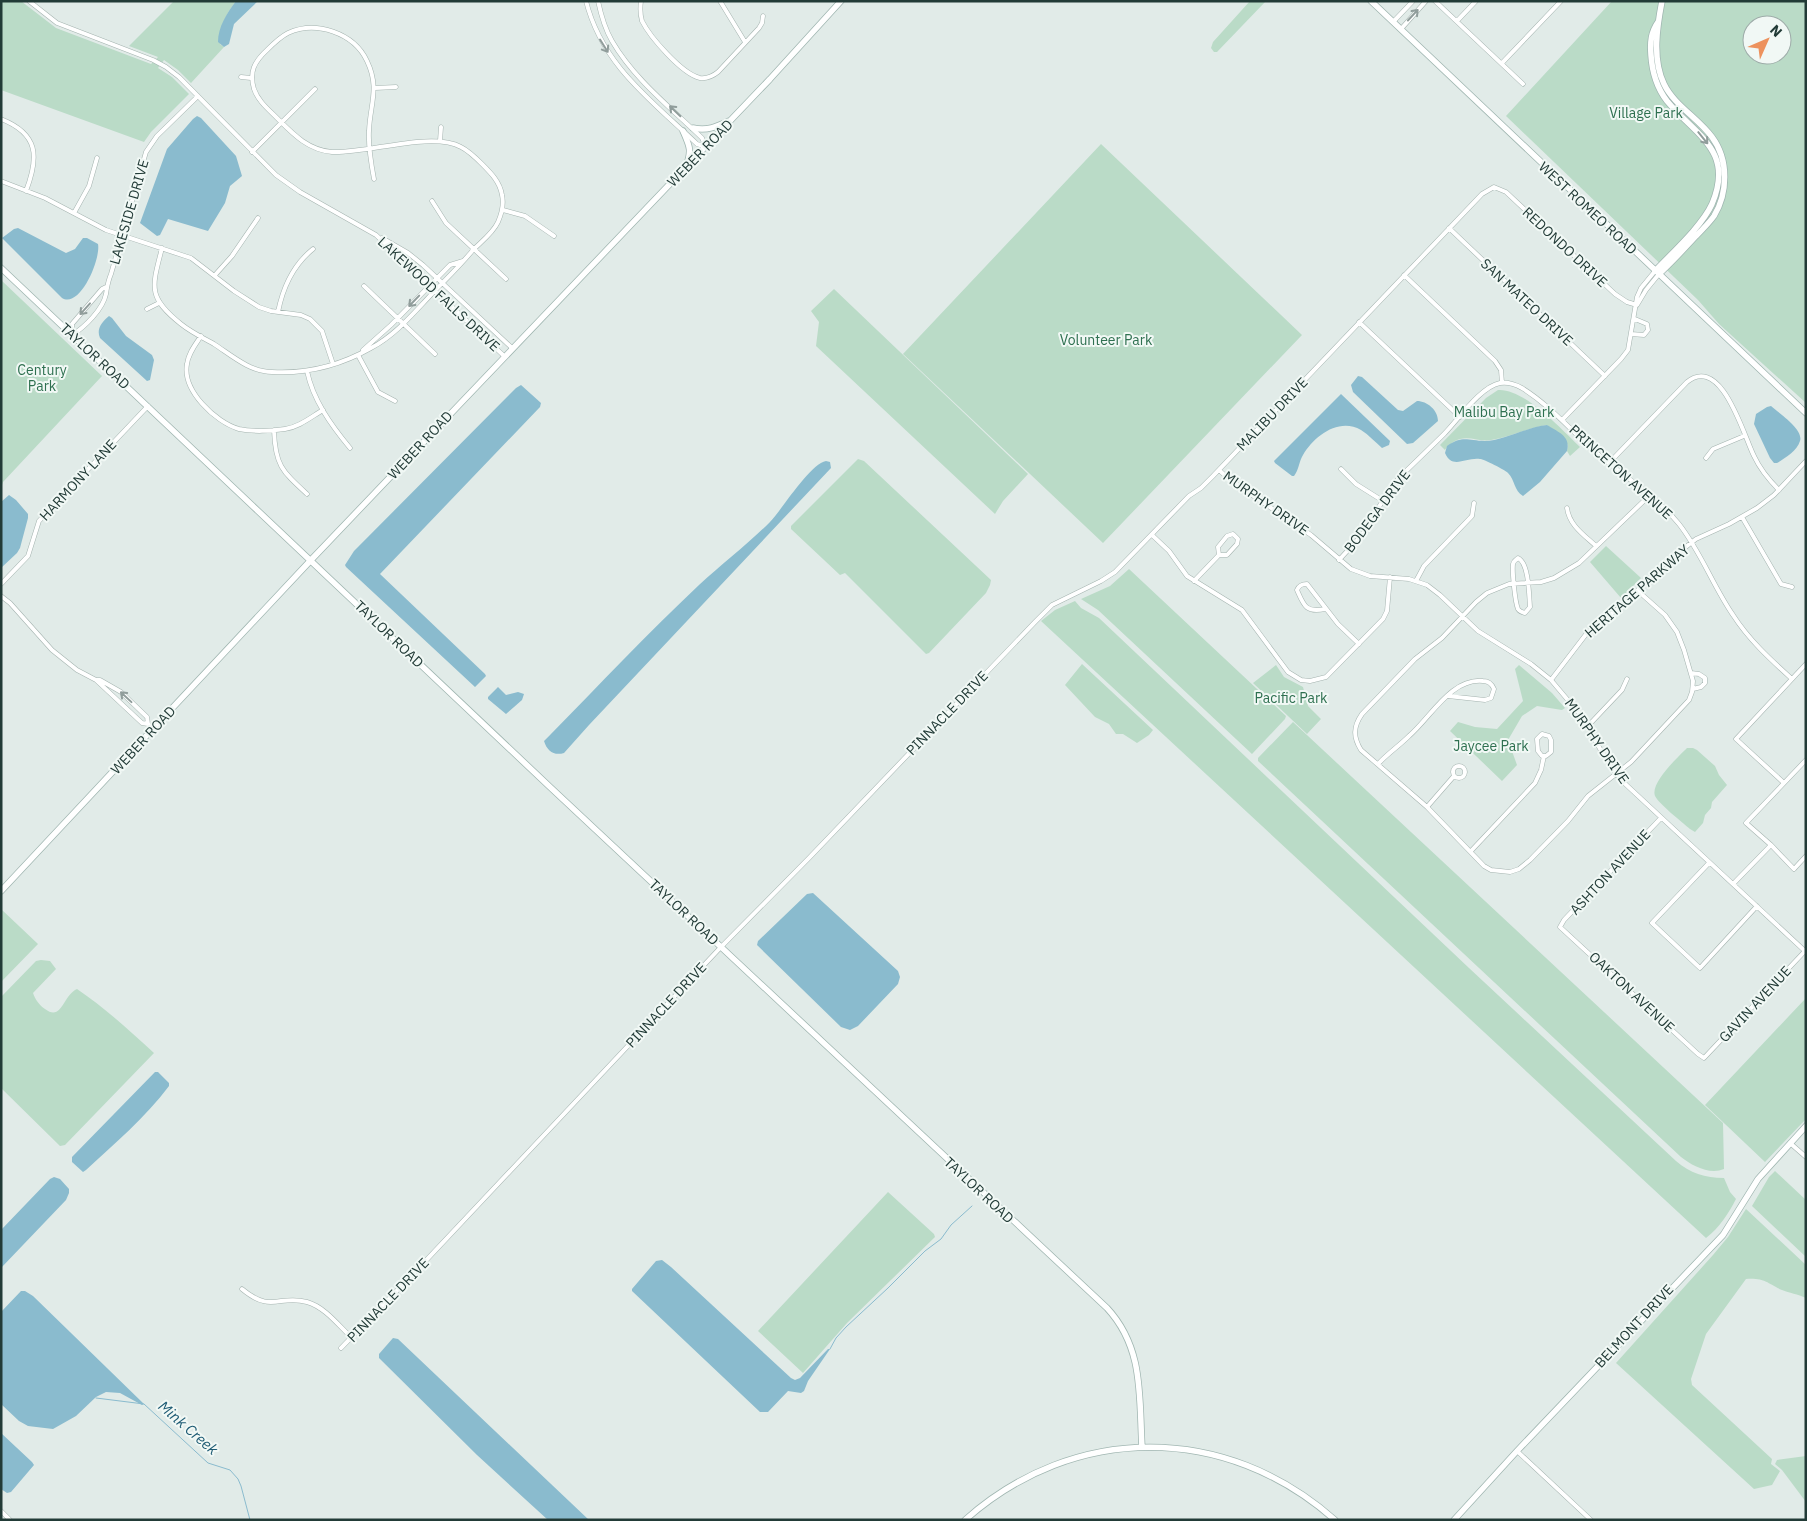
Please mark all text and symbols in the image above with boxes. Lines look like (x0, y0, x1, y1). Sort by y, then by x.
one-way arrow (1407, 9, 1419, 21)
north arrow (1742, 15, 1792, 65)
text: N (1766, 21, 1786, 41)
one-way arrow (599, 39, 609, 53)
park label: Village Park (1609, 104, 1683, 122)
one-way arrow (668, 105, 681, 117)
street label: WEBER ROAD (663, 115, 737, 191)
one-way arrow (1698, 131, 1709, 144)
street label: LAKESIDE DRIVE (105, 157, 153, 267)
street label: WEST ROMEO ROAD (1535, 158, 1641, 258)
street label: REDONDO DRIVE (1519, 203, 1611, 291)
street label: LAKEWOOD FALLS DRIVE (374, 233, 504, 355)
street label: SAN MATEO DRIVE (1477, 255, 1577, 349)
one-way arrow (408, 294, 420, 307)
one-way arrow (79, 303, 91, 316)
street label: TAYLOR ROAD (56, 319, 134, 393)
park label: Volunteer Park (1060, 331, 1153, 349)
park label: Century Park (17, 361, 67, 395)
street label: MALIBU DRIVE (1232, 373, 1312, 455)
park label: Malibu Bay Park (1454, 403, 1555, 421)
street label: WEBER ROAD (384, 407, 456, 483)
street label: PRINCETON AVENUE (1565, 421, 1677, 523)
street label: HARMONY LANE (36, 435, 120, 525)
street label: BODEGA DRIVE (1340, 466, 1414, 556)
street label: MURPHY DRIVE (1220, 467, 1312, 539)
street label: HERITAGE PARKWAY (1581, 540, 1694, 641)
street label: TAYLOR ROAD (351, 597, 427, 671)
street label: PINNACLE DRIVE (902, 667, 992, 759)
park label: Pacific Park (1255, 689, 1328, 707)
one-way arrow (120, 691, 132, 703)
street label: MURPHY DRIVE (1561, 695, 1633, 787)
street label: WEBER ROAD (107, 702, 179, 778)
park label: Jaycee Park (1453, 737, 1529, 755)
street label: ASHTON AVENUE (1566, 825, 1654, 919)
street label: TAYLOR ROAD (645, 875, 723, 949)
street label: OAKTON AVENUE (1585, 948, 1679, 1036)
street label: PINNACLE DRIVE (622, 958, 710, 1052)
street label: GAVIN AVENUE (1715, 962, 1795, 1046)
street label: TAYLOR ROAD (940, 1153, 1018, 1227)
street label: PINNACLE DRIVE (343, 1254, 433, 1346)
street label: BELMONT DRIVE (1591, 1281, 1677, 1371)
water label: Mink Creek (155, 1396, 222, 1459)

